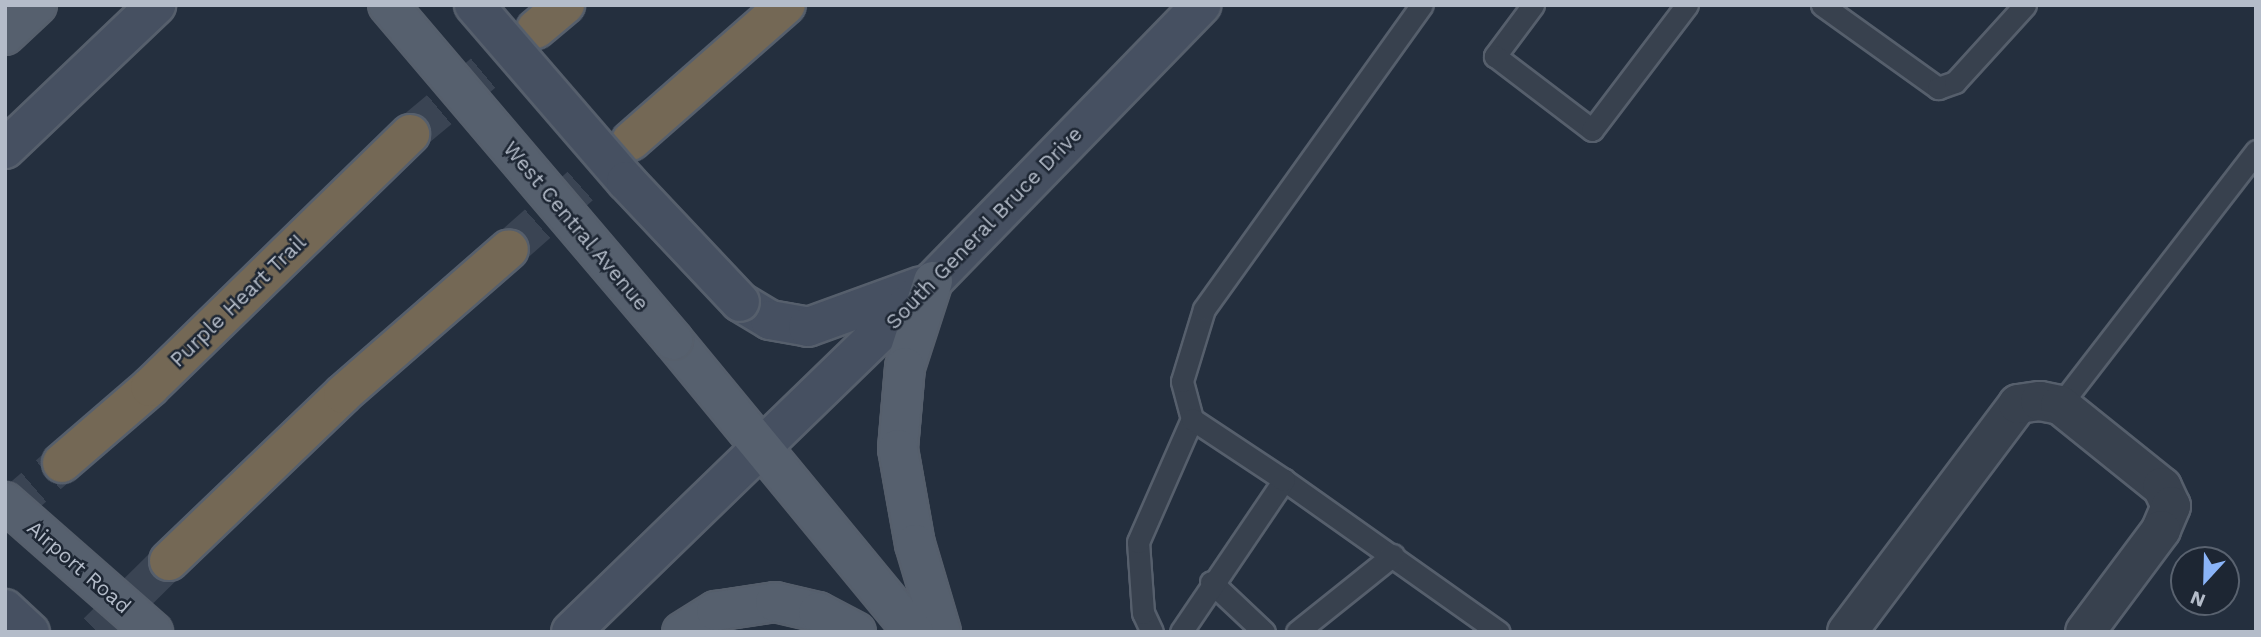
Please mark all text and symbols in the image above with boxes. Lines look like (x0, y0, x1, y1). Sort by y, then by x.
street label: South General Bruce Drive (880, 121, 1088, 335)
street label: West Central Avenue (497, 136, 655, 316)
street label: Purple Heart Trail (165, 230, 311, 372)
street label: Airport Road (22, 515, 136, 619)
north arrow (2170, 546, 2240, 616)
text: N (2187, 586, 2209, 612)

